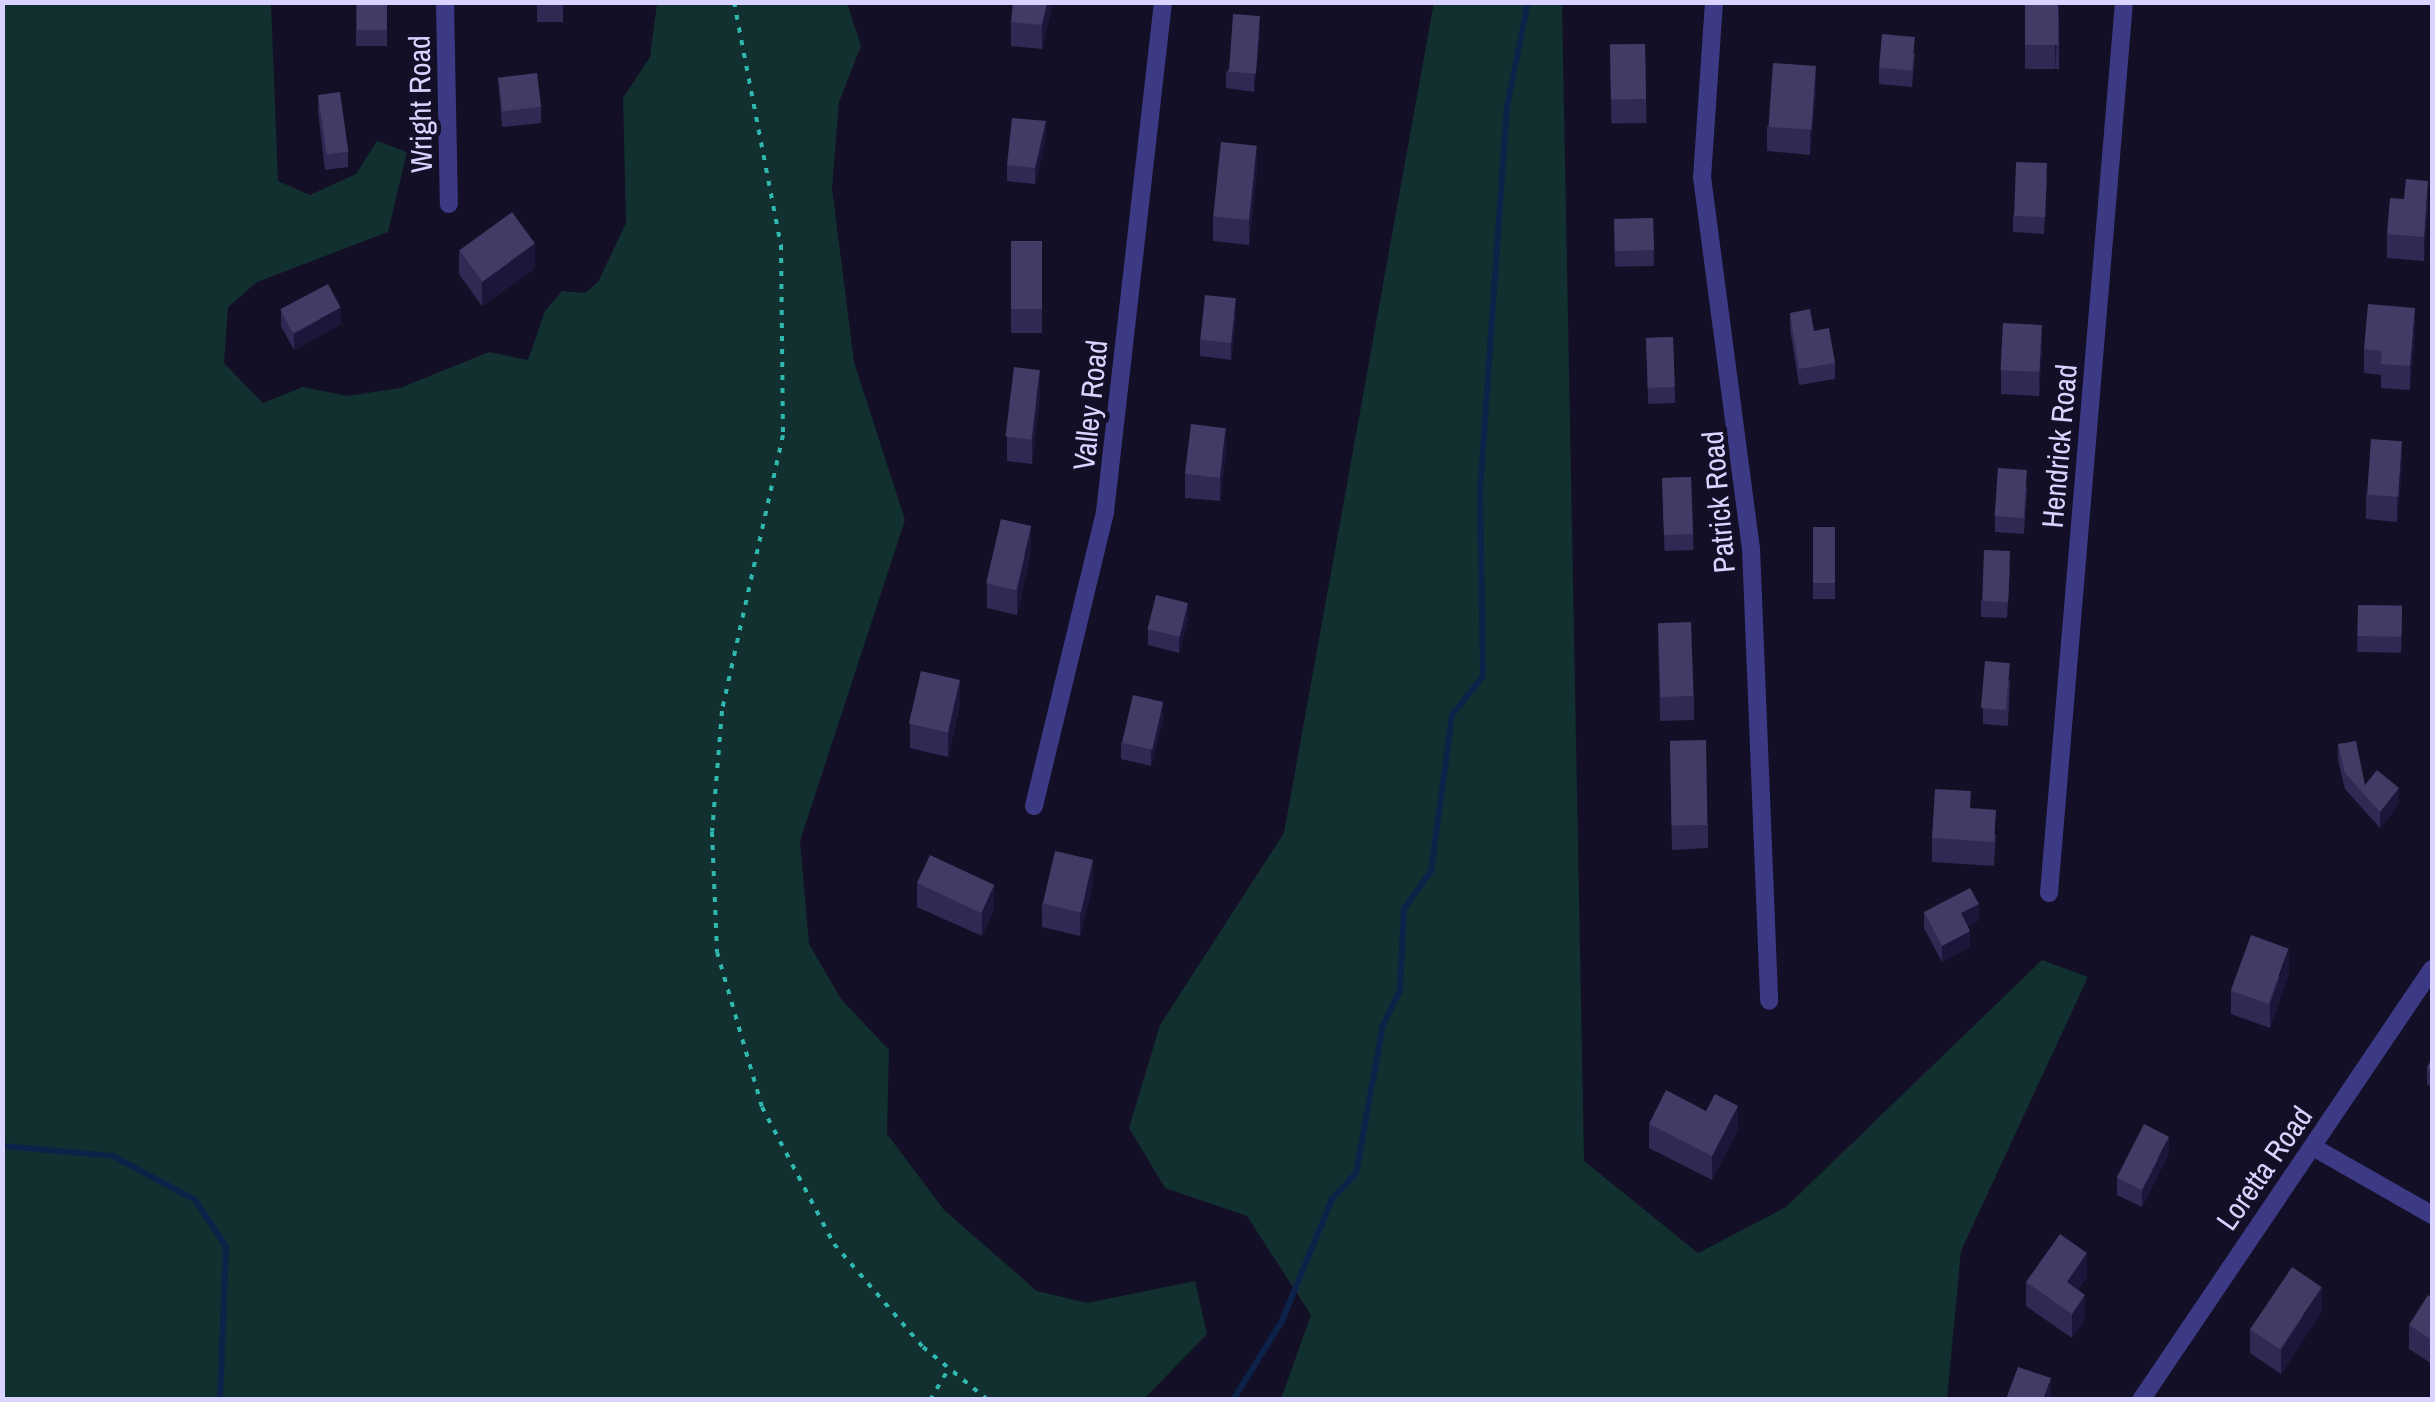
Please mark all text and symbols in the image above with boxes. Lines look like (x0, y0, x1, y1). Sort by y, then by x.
street label: Wright Road (401, 35, 439, 173)
street label: Valley Road (1065, 338, 1115, 472)
street label: Hendrick Road (2034, 363, 2084, 529)
street label: Patrick Road (1694, 430, 1742, 574)
street label: Loretta Road (2208, 1099, 2320, 1237)

